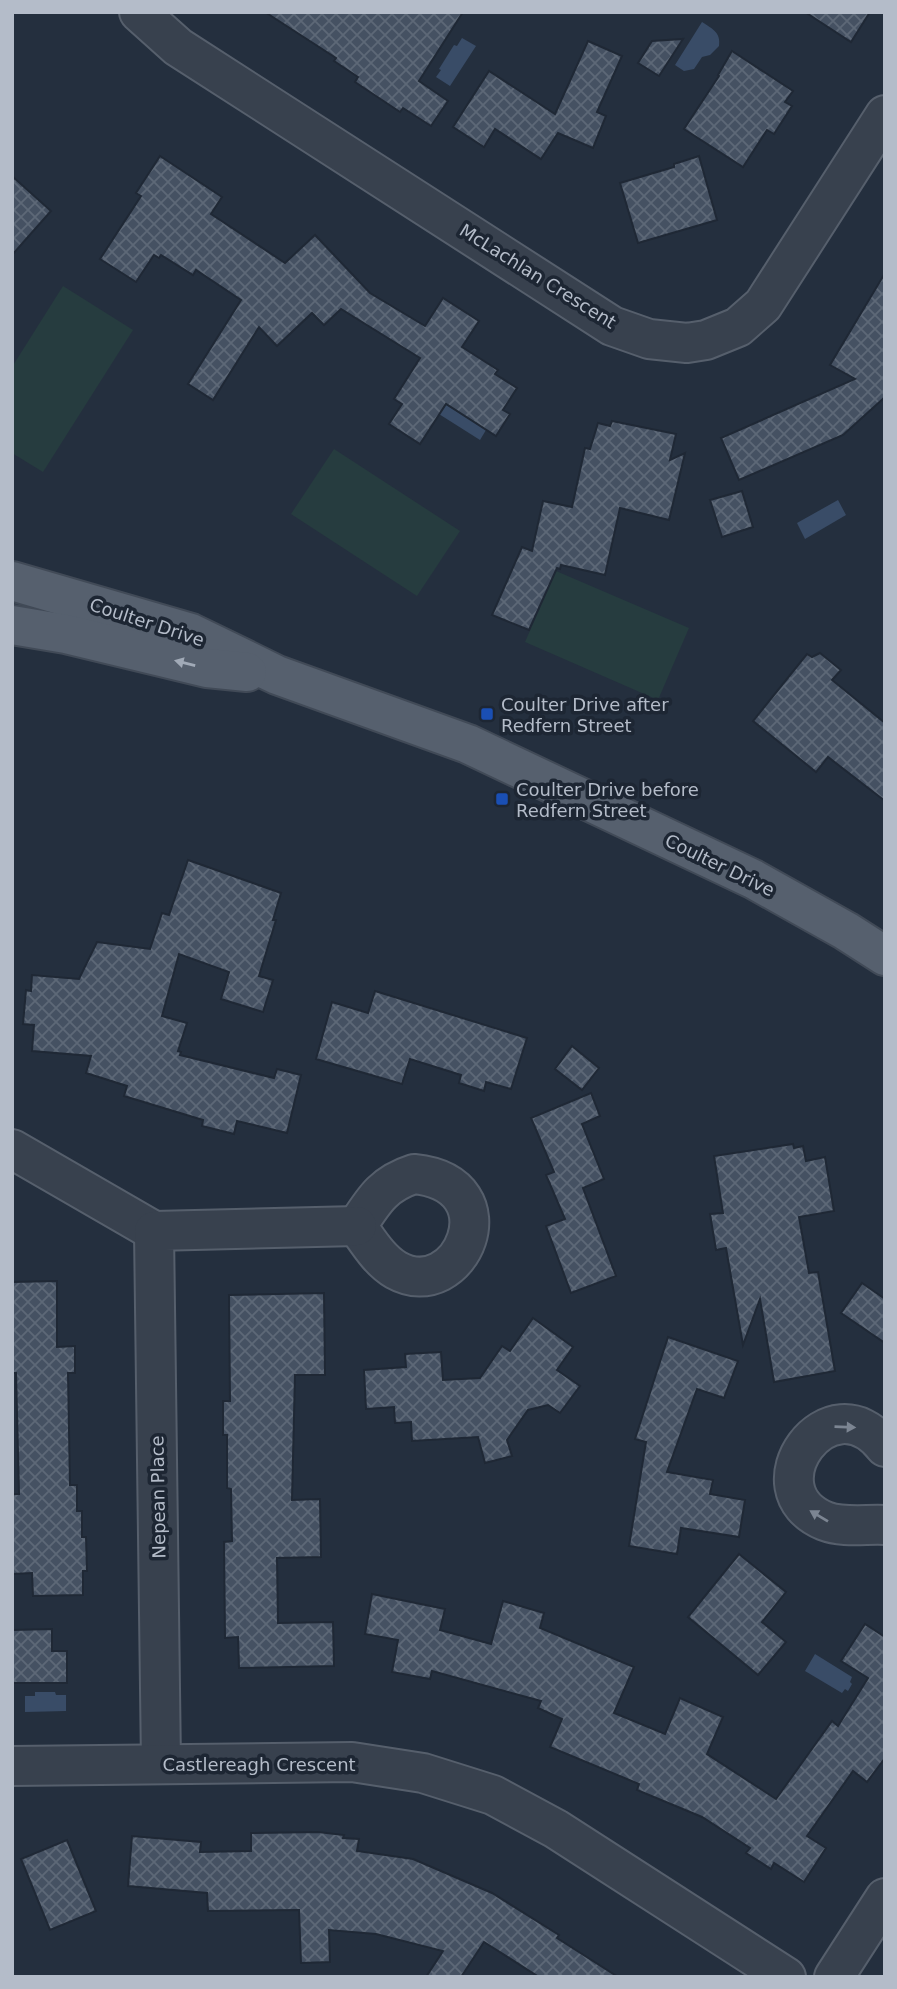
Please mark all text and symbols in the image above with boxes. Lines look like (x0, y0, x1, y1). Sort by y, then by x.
street label: McLachlan Crescent (456, 219, 620, 333)
street label: Coulter Drive (87, 594, 207, 650)
one-way arrow (174, 657, 196, 668)
place label: Coulter Drive after Redfern Street (501, 694, 669, 736)
marker: Coulter Drive after Redfern Street (479, 706, 495, 722)
place label: Coulter Drive before Redfern Street (516, 779, 699, 821)
marker: Coulter Drive before Redfern Street (494, 791, 510, 807)
street label: Coulter Drive (662, 829, 778, 901)
one-way arrow (834, 1421, 856, 1432)
street label: Nepean Place (146, 1435, 170, 1559)
one-way arrow (809, 1509, 828, 1522)
street label: Castlereagh Crescent (162, 1754, 356, 1775)

